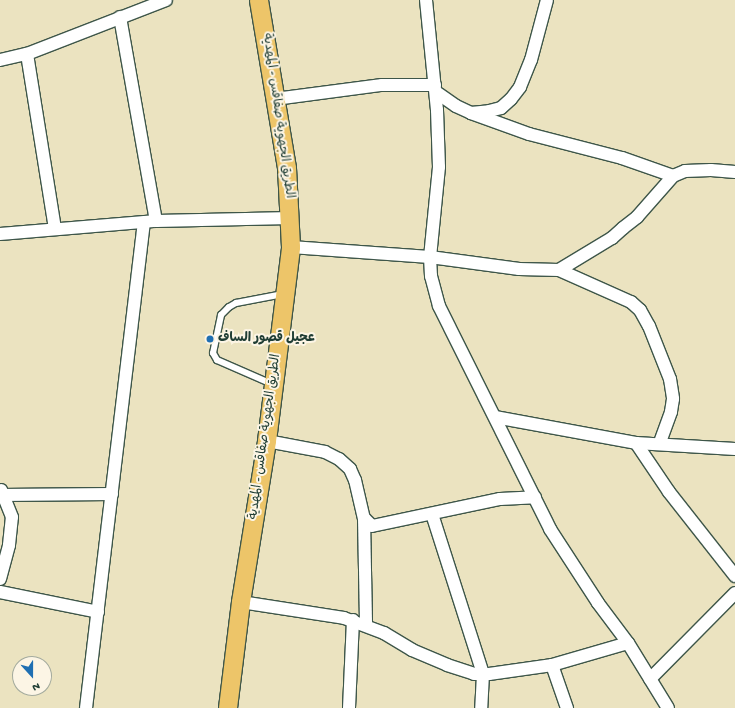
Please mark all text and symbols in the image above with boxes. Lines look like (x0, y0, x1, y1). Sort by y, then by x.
street label: الطريق الجهوية صفاقس - المهدية (258, 32, 296, 200)
place label: عجيل قصور الساف (218, 331, 315, 347)
marker: عجيل قصور الساف (205, 334, 215, 344)
street label: الطريق الجهوية صفاقس - المهدية (247, 353, 285, 521)
north arrow (12, 656, 52, 696)
text: N (30, 679, 41, 693)

